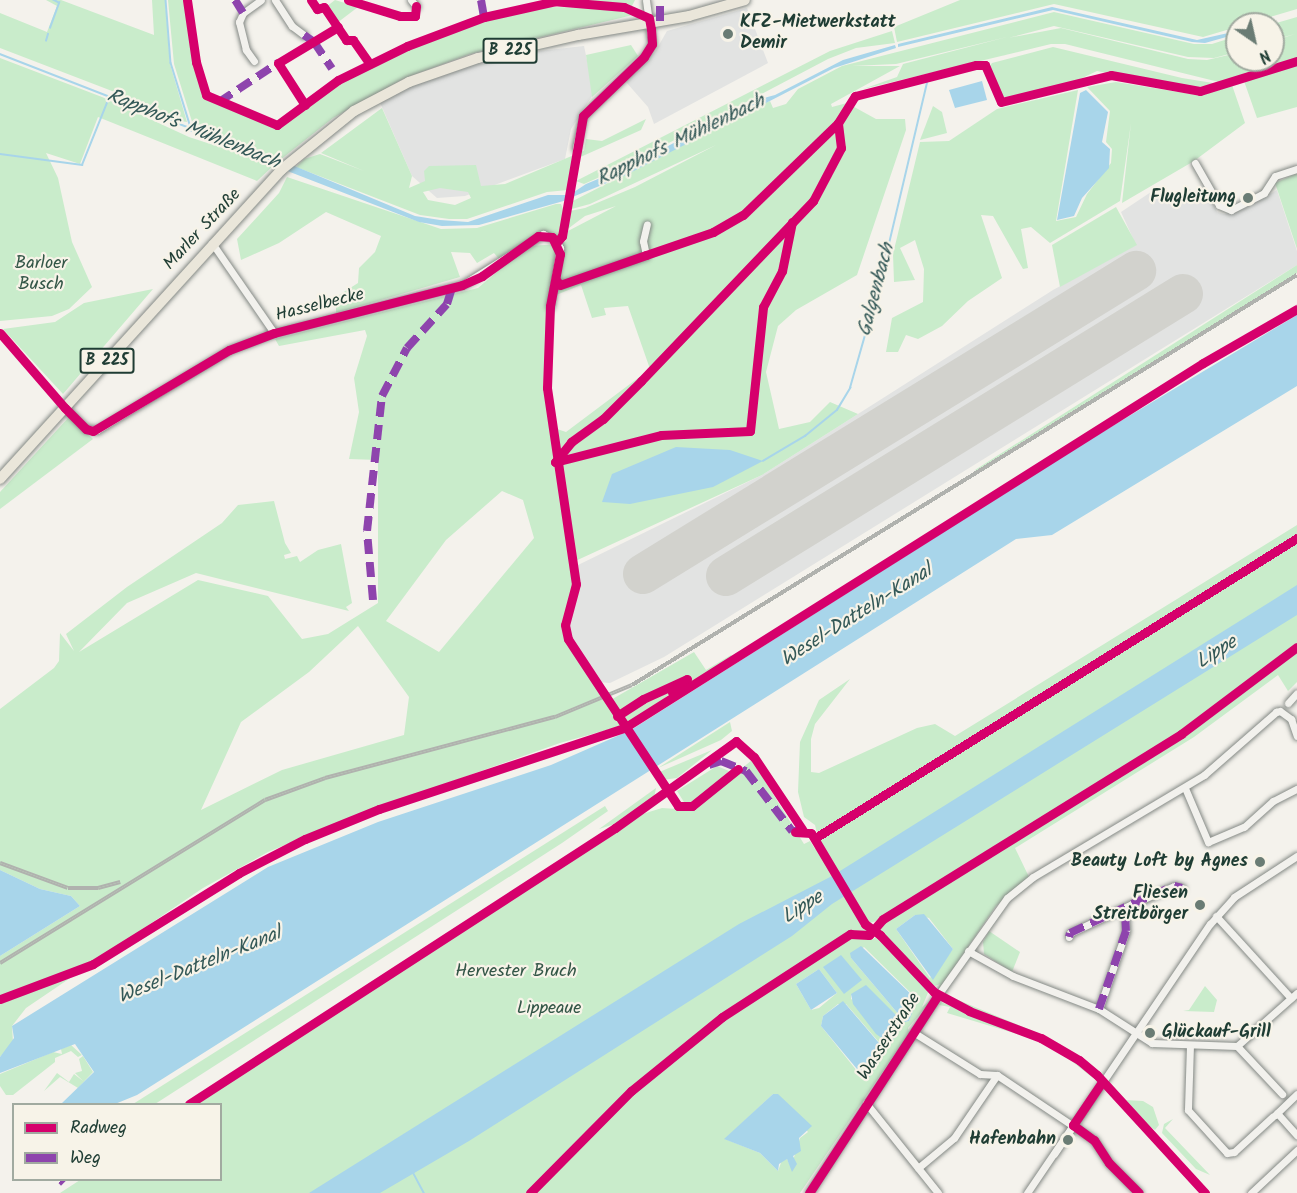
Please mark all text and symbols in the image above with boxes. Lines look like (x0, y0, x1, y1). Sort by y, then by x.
north arrow (1225, 12, 1285, 72)
place label: KFZ-Mietwerkstatt Demir (740, 13, 896, 56)
marker: KFZ-Mietwerkstatt Demir (721, 27, 735, 41)
road number: B 225 (482, 38, 538, 64)
text: N (1253, 42, 1275, 69)
water label: Rapphofs Mühlenbach (103, 84, 283, 176)
water label: Rapphofs Mühlenbach (593, 90, 769, 192)
street label: Marler Straße (160, 185, 246, 275)
place label: Flugleitung (1150, 187, 1236, 209)
marker: Flugleitung (1241, 191, 1255, 205)
water label: Galgenbach (853, 241, 901, 339)
park label: Barloer Busch (15, 254, 67, 296)
street label: Hasselbecke (274, 285, 366, 327)
road number: B 225 (78, 348, 136, 374)
water label: Wesel-Datteln-Kanal (777, 560, 937, 672)
water label: Lippe (1192, 631, 1242, 675)
place label: Beauty Loft by Agnes (1071, 851, 1248, 873)
marker: Beauty Loft by Agnes (1253, 855, 1267, 869)
place label: Fliesen Streitbörger (1093, 884, 1188, 926)
water label: Lippe (778, 886, 828, 930)
marker: Fliesen Streitbörger (1193, 898, 1207, 912)
water label: Wesel-Datteln-Kanal (115, 922, 285, 1010)
park label: Hervester Bruch (455, 961, 577, 983)
street label: Wasserstraße (854, 989, 926, 1085)
park label: Lippeaue (517, 998, 581, 1020)
place label: Glückauf-Grill (1162, 1022, 1271, 1044)
marker: Glückauf-Grill (1143, 1026, 1157, 1040)
legend (12, 1103, 222, 1181)
text: Radweg (70, 1114, 127, 1143)
place label: Hafenbahn (969, 1129, 1056, 1151)
marker: Hafenbahn (1061, 1133, 1075, 1147)
text: Weg (70, 1144, 101, 1173)

